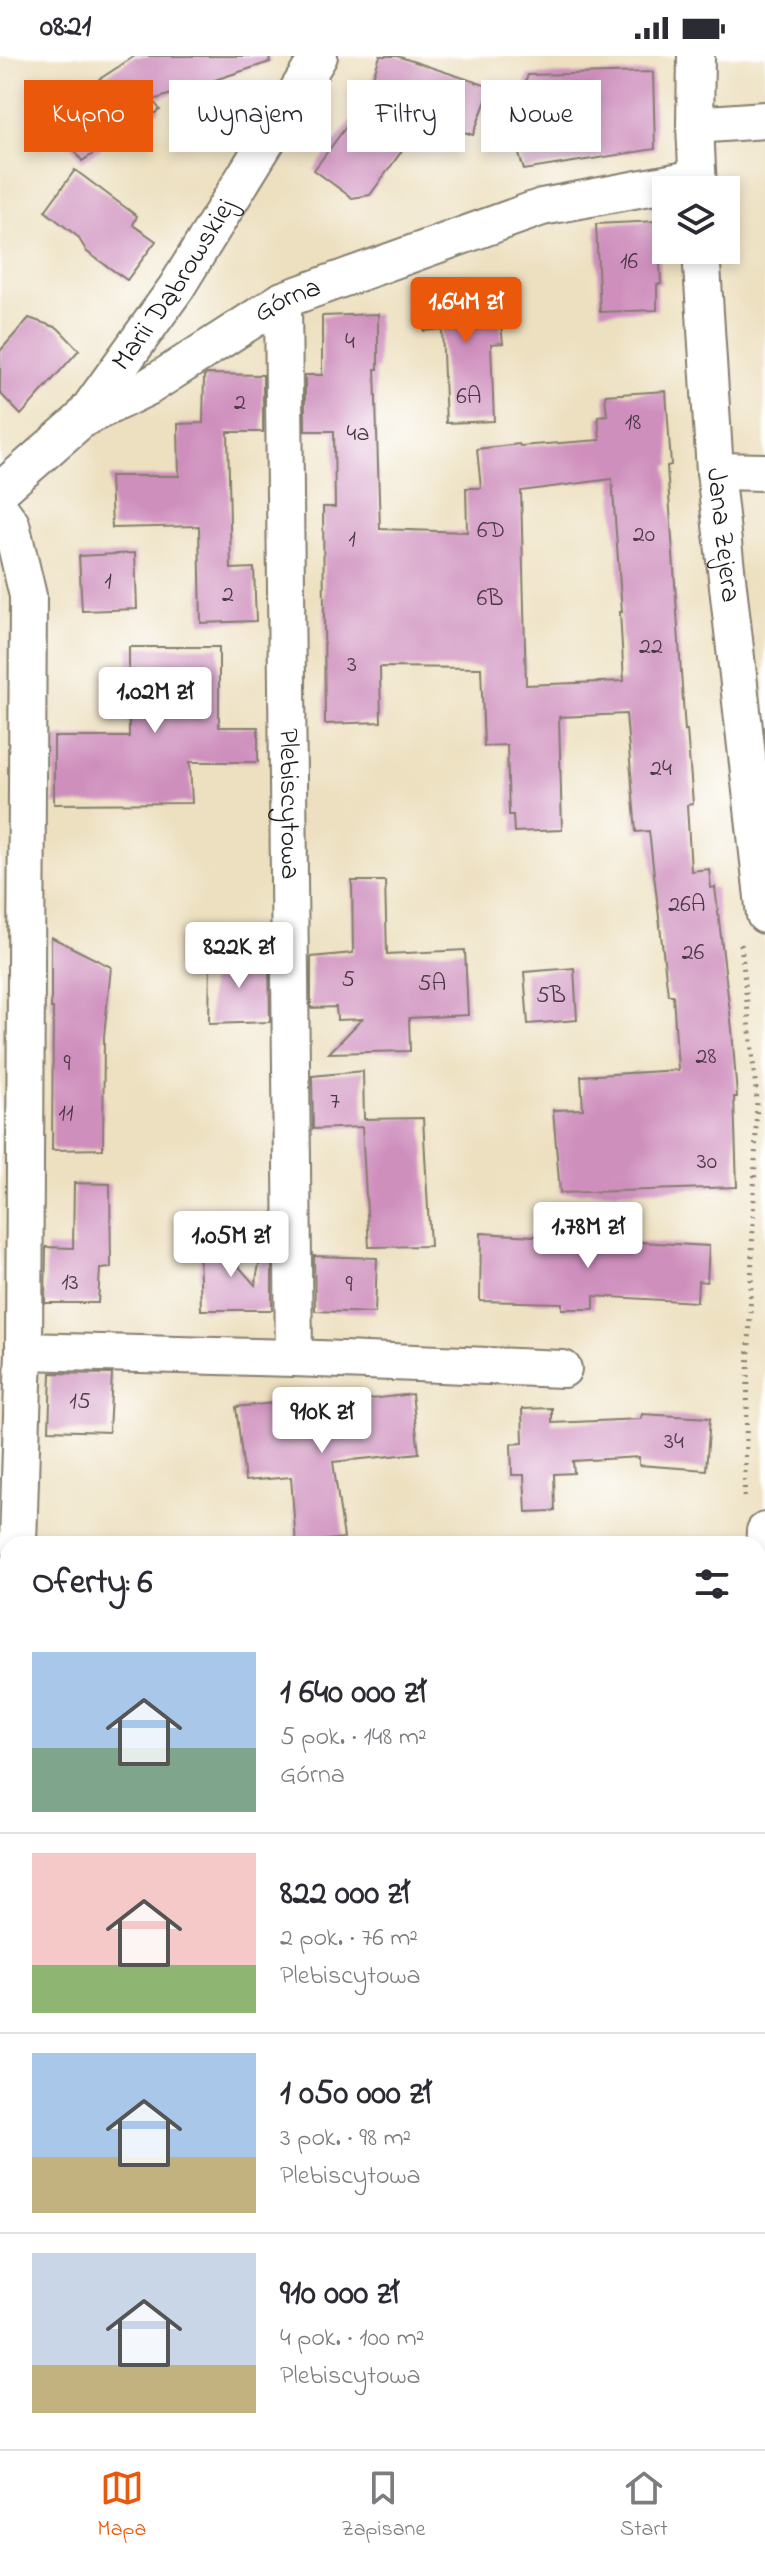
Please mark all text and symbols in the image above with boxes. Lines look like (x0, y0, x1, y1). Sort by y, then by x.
text: 08:21 (40, 6, 91, 50)
chip: Kupno (24, 80, 153, 152)
chip: Wynajem (169, 80, 331, 152)
chip: Filtry (347, 80, 465, 152)
chip: Nowe (481, 80, 601, 152)
map controls (652, 176, 740, 264)
button: layers (652, 176, 740, 264)
street label: Marii Dąbrowskiej (102, 190, 247, 380)
house number: 16 (620, 245, 639, 280)
street label: Górna (246, 268, 327, 334)
pin: 1.64M zł (383, 277, 549, 345)
text: 1.64M zł (429, 284, 503, 322)
house number: 4 (345, 325, 355, 360)
house number: 6A (456, 380, 482, 415)
house number: 2 (234, 386, 246, 421)
house number: 18 (625, 406, 641, 441)
house number: 4a (347, 417, 369, 452)
street label: Jana Zejera (694, 466, 750, 605)
house number: 6D (477, 514, 505, 549)
house number: 20 (633, 518, 655, 553)
house number: 1 (348, 523, 356, 558)
house number: 1 (104, 565, 112, 600)
house number: 2 (222, 578, 234, 613)
house number: 6B (477, 582, 503, 617)
house number: 22 (639, 630, 663, 665)
house number: 3 (347, 648, 357, 683)
pin: 1.02M zł (72, 667, 238, 735)
text: 1.02M zł (117, 674, 193, 712)
street label: Plebiscytowa (267, 728, 310, 880)
house number: 24 (650, 752, 672, 787)
house number: 26A (668, 888, 706, 923)
pin: 822K zł (165, 922, 313, 990)
text: 822K zł (203, 929, 275, 967)
house number: 26 (682, 936, 705, 971)
house number: 5 (341, 963, 355, 998)
house number: 5A (418, 967, 446, 1002)
house number: 5B (536, 979, 566, 1014)
house number: 28 (696, 1040, 716, 1075)
house number: 9 (63, 1047, 71, 1082)
house number: 7 (330, 1085, 340, 1120)
house number: 11 (58, 1097, 74, 1132)
house number: 30 (697, 1145, 717, 1180)
pin: 1.78M zł (505, 1202, 671, 1270)
text: 1.78M zł (551, 1209, 625, 1247)
pin: 1.05M zł (148, 1211, 314, 1279)
text: 1.05M zł (192, 1218, 270, 1256)
house number: 13 (61, 1266, 79, 1301)
house number: 9 (345, 1268, 353, 1303)
house number: 15 (69, 1385, 91, 1420)
pin: 910K zł (248, 1387, 396, 1455)
text: 910K zł (290, 1394, 354, 1432)
house number: 34 (664, 1425, 684, 1460)
text: Oferty: 6 (32, 1559, 153, 1609)
icon: filters (690, 1562, 734, 1606)
text: 1 640 000 zł (280, 1669, 426, 1719)
icon: home (96, 1684, 192, 1780)
text: 5 pok. · 148 m² (280, 1719, 427, 1757)
text: Górna (280, 1757, 345, 1795)
text: 822 000 zł (280, 1870, 410, 1920)
icon: home (96, 1885, 192, 1981)
text: 2 pok. · 76 m² (280, 1920, 418, 1958)
text: Plebiscytowa (280, 1958, 421, 1996)
text: 1 050 000 zł (280, 2070, 431, 2120)
icon: home (96, 2085, 192, 2181)
text: 3 pok. · 98 m² (280, 2120, 411, 2158)
text: Plebiscytowa (280, 2158, 421, 2196)
text: 910 000 zł (280, 2270, 399, 2320)
icon: home (96, 2285, 192, 2381)
text: 4 pok. · 100 m² (280, 2320, 424, 2358)
text: Plebiscytowa (280, 2358, 421, 2396)
tab: Mapa (97, 2466, 146, 2546)
tab: Zapisane (341, 2466, 425, 2546)
tab: Start (620, 2466, 668, 2546)

